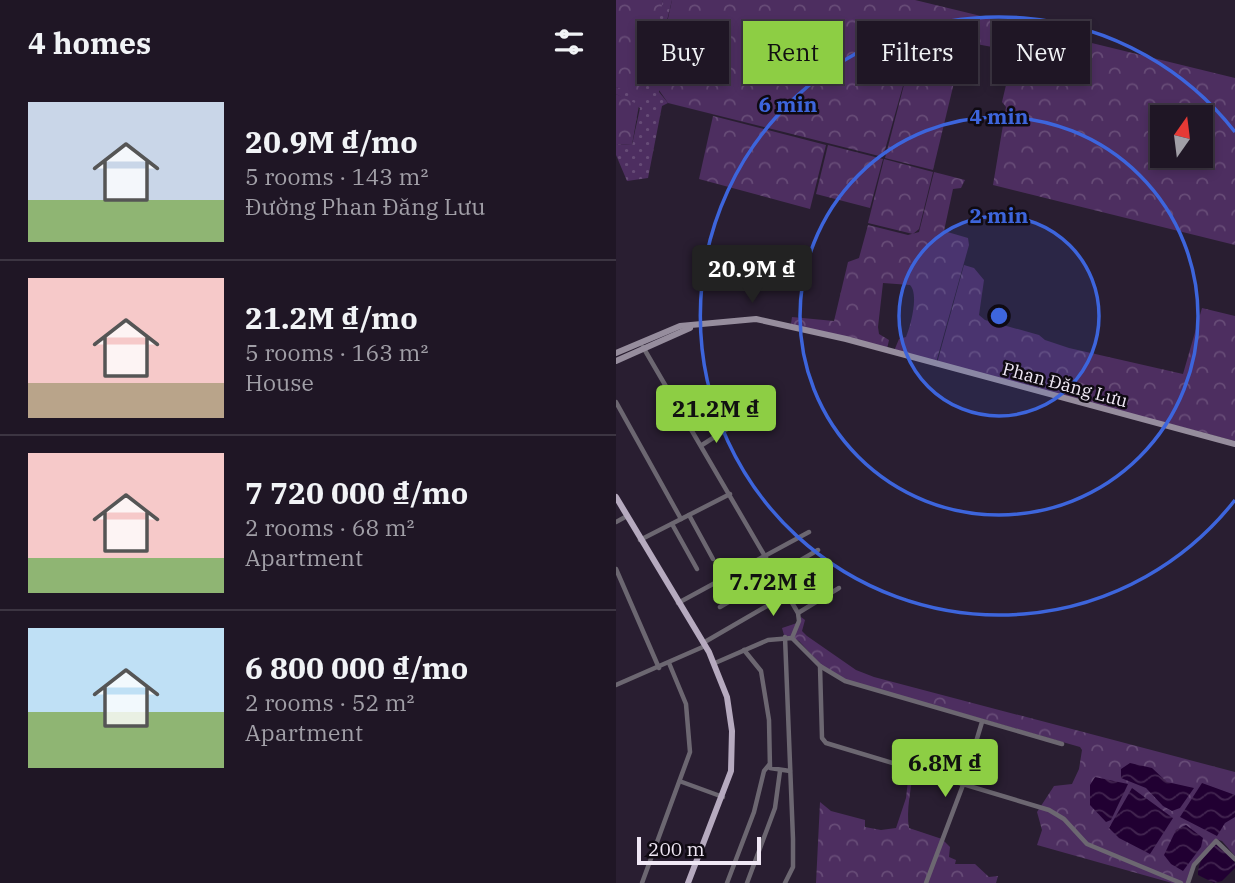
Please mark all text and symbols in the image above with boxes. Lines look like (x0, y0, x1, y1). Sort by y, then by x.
chip: Buy (637, 21, 729, 84)
chip: Rent (743, 21, 843, 84)
chip: Filters (857, 21, 978, 84)
chip: New (992, 21, 1090, 84)
text: 4 homes (28, 23, 151, 62)
icon: filters (550, 23, 588, 61)
text: 6 min (759, 90, 817, 118)
text: 4 min (970, 102, 1028, 130)
north arrow (1150, 105, 1213, 168)
map controls (1150, 105, 1213, 168)
text: 20.9M ₫/mo (245, 122, 418, 161)
icon: home (84, 130, 168, 214)
text: 5 rooms · 143 m² (245, 161, 428, 191)
text: Đường Phan Đăng Lưu (245, 191, 486, 221)
text: 2 min (970, 201, 1028, 229)
pin: 20.9M ₫ (687, 246, 817, 305)
text: 20.9M ₫ (708, 253, 796, 283)
text: 21.2M ₫/mo (245, 298, 418, 337)
centre of rings (987, 304, 1011, 328)
icon: home (84, 306, 168, 390)
text: 5 rooms · 163 m² (245, 337, 428, 367)
street label: Phan Đăng Lưu (1000, 357, 1130, 412)
text: House (245, 367, 314, 397)
pin: 21.2M ₫ (651, 386, 781, 445)
text: 21.2M ₫ (672, 393, 760, 423)
text: 7 720 000 ₫/mo (245, 473, 468, 512)
icon: home (84, 481, 168, 565)
text: 2 rooms · 68 m² (245, 512, 415, 542)
text: Apartment (245, 542, 363, 572)
pin: 7.72M ₫ (708, 558, 838, 618)
text: 7.72M ₫ (729, 566, 817, 596)
text: 6 800 000 ₫/mo (245, 648, 468, 687)
icon: home (84, 656, 168, 740)
text: 2 rooms · 52 m² (245, 687, 415, 717)
text: Apartment (245, 717, 363, 747)
pin: 6.8M ₫ (888, 740, 1002, 799)
text: 6.8M ₫ (908, 747, 982, 777)
scale bar (637, 834, 761, 866)
text: 200 m (648, 837, 705, 861)

